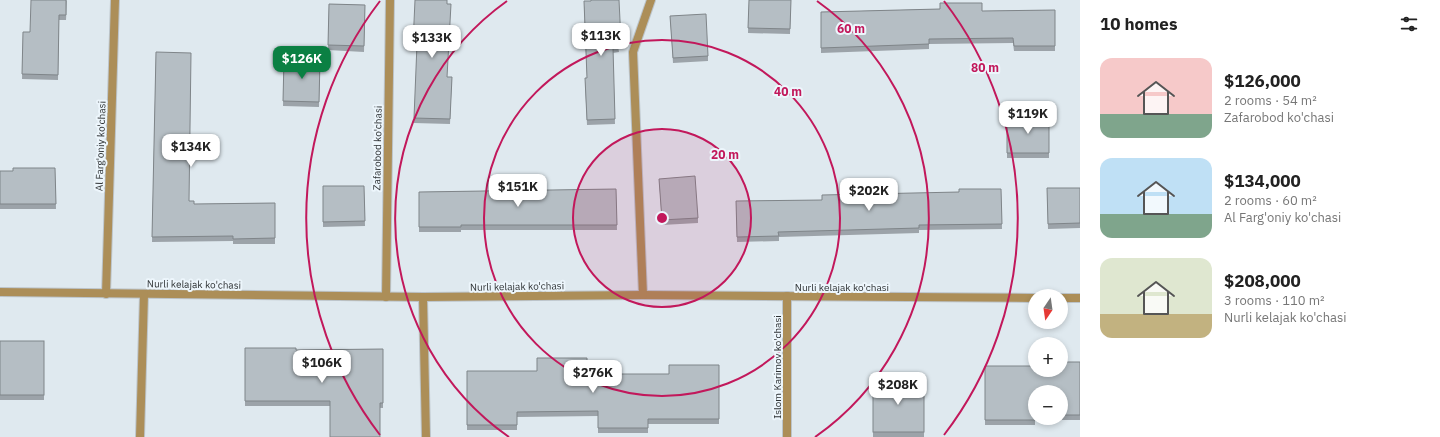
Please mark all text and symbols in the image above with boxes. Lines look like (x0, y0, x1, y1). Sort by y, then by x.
text: 10 homes (1100, 13, 1177, 35)
icon: filters (1398, 13, 1420, 35)
text: 60 m (837, 21, 865, 36)
pin: $113K (573, 23, 629, 57)
pin: $133K (404, 25, 460, 59)
text: $113K (581, 27, 621, 44)
text: $133K (412, 29, 452, 46)
pin: $126K (274, 46, 330, 80)
text: $126K (282, 50, 322, 67)
text: 80 m (971, 60, 999, 75)
text: $126,000 (1224, 70, 1301, 92)
icon: home (1132, 74, 1180, 122)
text: 40 m (774, 84, 802, 99)
text: 2 rooms · 54 m² (1224, 92, 1317, 109)
street label: Al Farg'oniy ko'chasi (92, 101, 109, 191)
pin: $119K (1000, 101, 1056, 135)
text: $119K (1008, 105, 1048, 122)
street label: Zafarobod ko'chasi (370, 106, 385, 190)
text: Zafarobod ko'chasi (1224, 109, 1334, 126)
pin: $134K (163, 134, 219, 168)
text: $134K (171, 138, 211, 155)
text: 20 m (711, 147, 739, 162)
text: $134,000 (1224, 170, 1301, 192)
pin: $151K (490, 174, 546, 208)
icon: home (1132, 174, 1180, 222)
text: $151K (498, 178, 538, 195)
pin: $202K (841, 178, 897, 212)
text: $202K (849, 182, 889, 199)
text: 2 rooms · 60 m² (1224, 192, 1317, 209)
text: Al Farg'oniy ko'chasi (1224, 209, 1341, 226)
centre of rings (655, 211, 669, 225)
text: $208,000 (1224, 270, 1301, 292)
icon: home (1132, 274, 1180, 322)
street label: Nurli kelajak ko'chasi (147, 277, 241, 292)
street label: Nurli kelajak ko'chasi (470, 279, 564, 294)
street label: Nurli kelajak ko'chasi (795, 281, 889, 294)
north arrow (1028, 289, 1068, 329)
map controls (1028, 289, 1068, 425)
text: 3 rooms · 110 m² (1224, 292, 1325, 309)
text: Nurli kelajak ko'chasi (1224, 309, 1347, 326)
street label: Islom Karimov ko'chasi (771, 315, 784, 419)
button: + (1028, 337, 1068, 377)
pin: $106K (294, 350, 350, 384)
text: $106K (302, 354, 342, 371)
pin: $276K (565, 360, 621, 394)
text: $276K (573, 364, 613, 381)
pin: $208K (870, 372, 926, 406)
text: $208K (878, 376, 918, 393)
button: − (1028, 385, 1068, 425)

